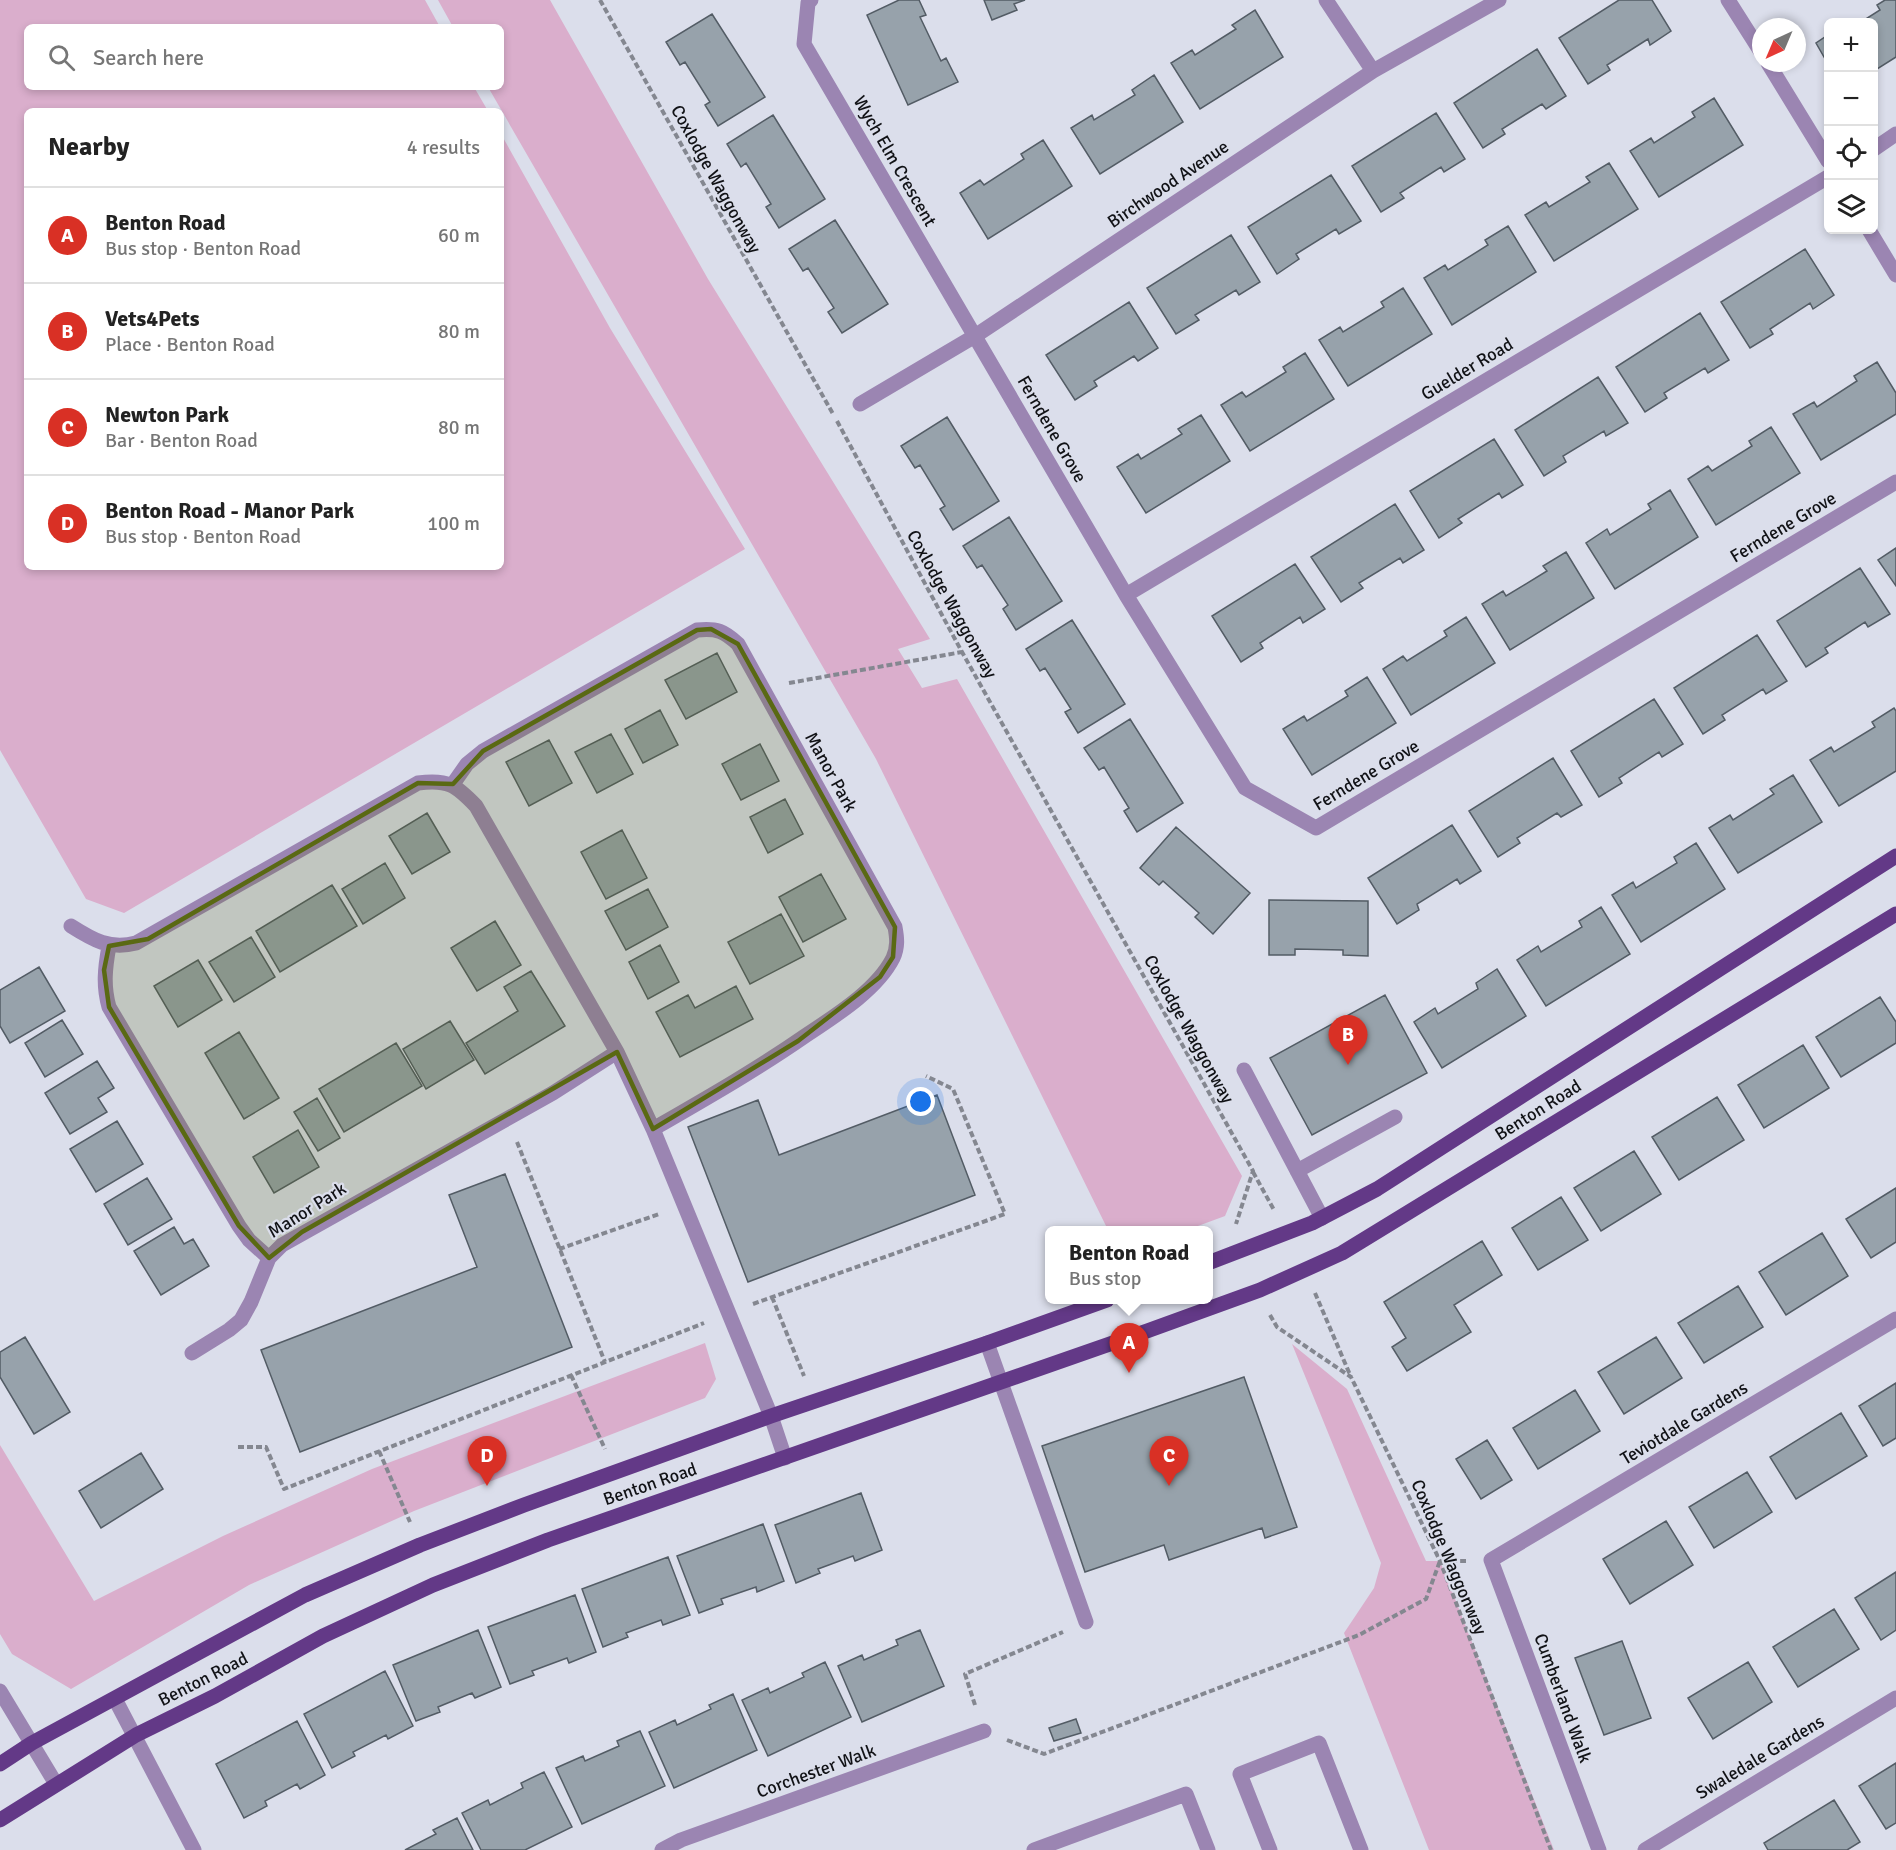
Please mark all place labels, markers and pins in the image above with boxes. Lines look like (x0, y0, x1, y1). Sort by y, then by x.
pin: B (1328, 1016, 1368, 1065)
pin: A (1110, 1324, 1148, 1373)
pin: D (468, 1436, 506, 1486)
pin: C (1150, 1436, 1188, 1486)

